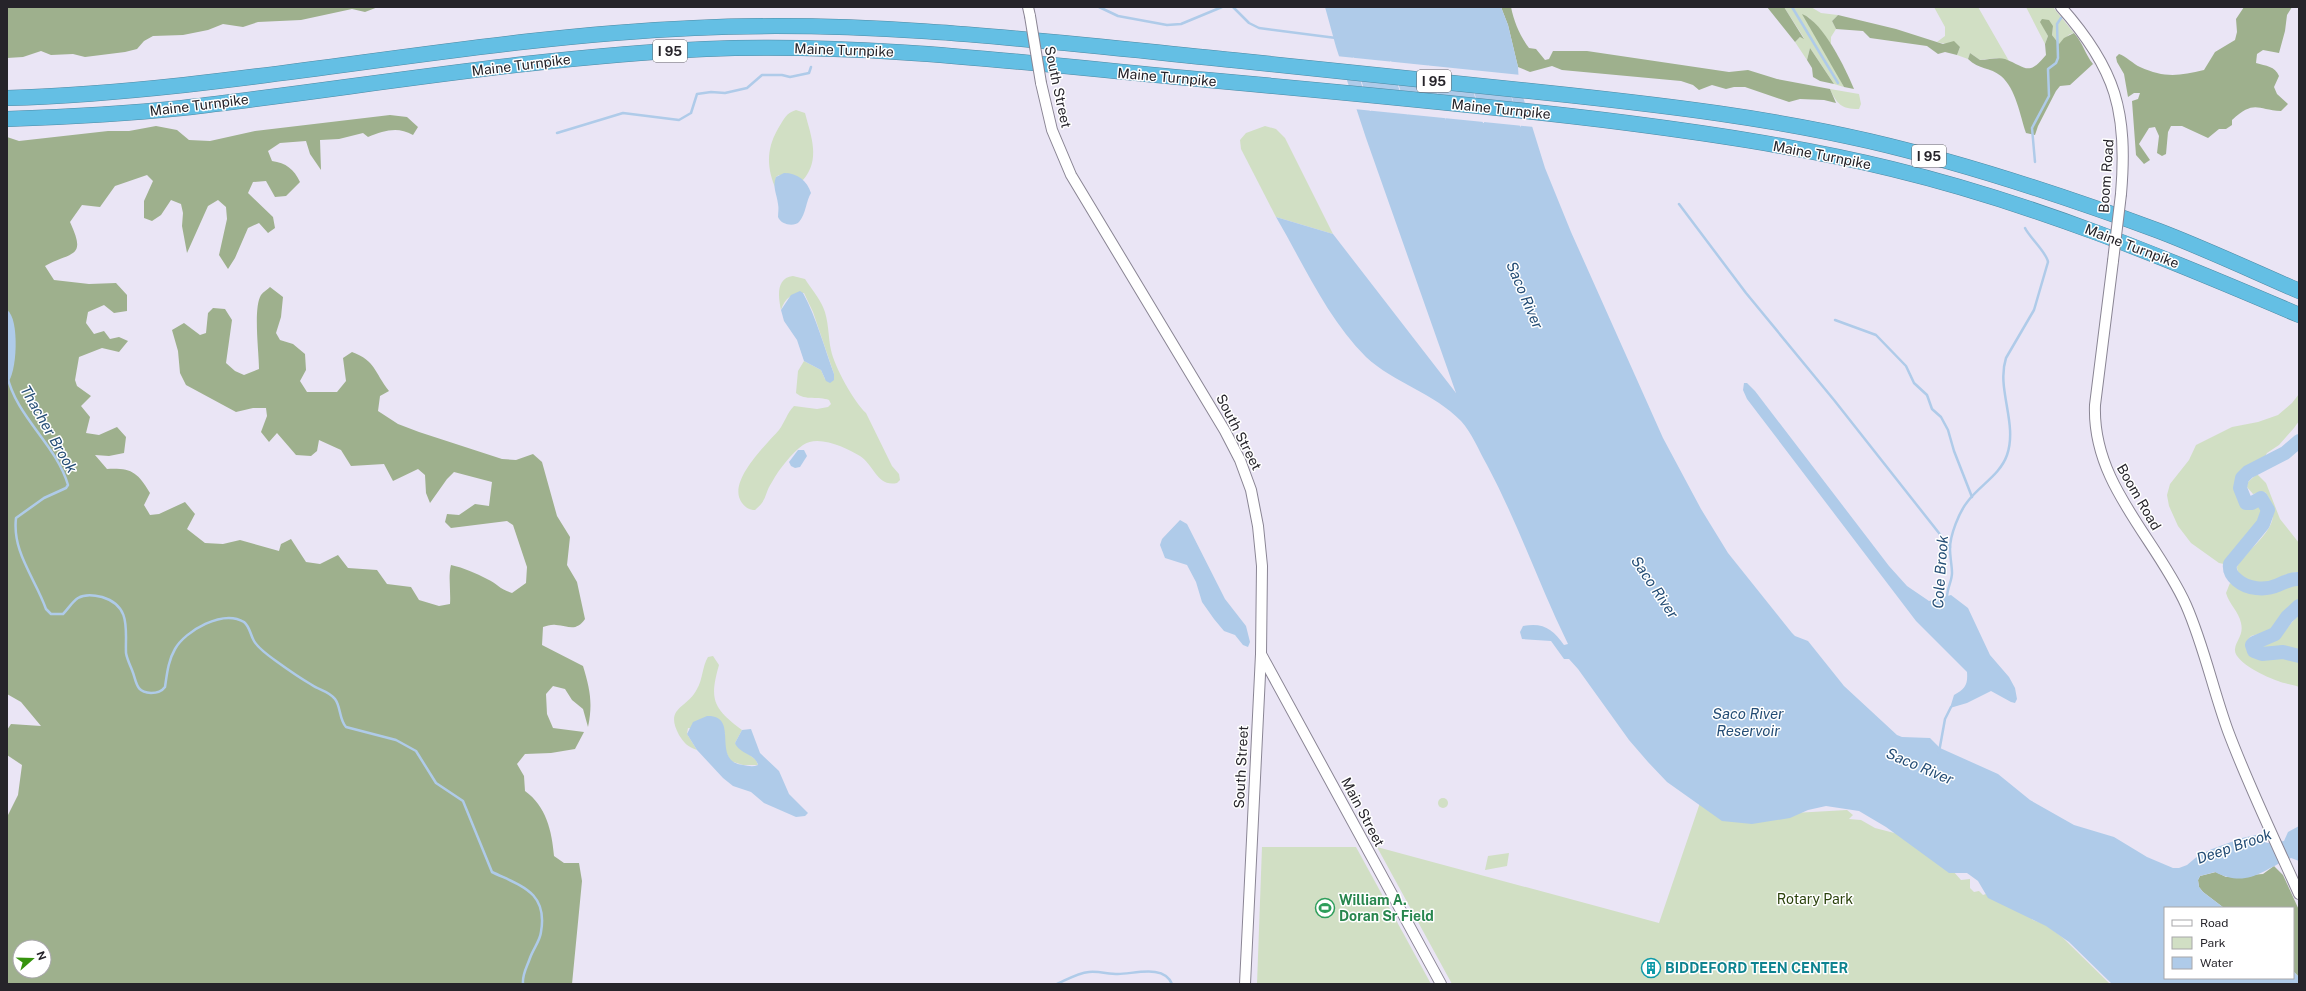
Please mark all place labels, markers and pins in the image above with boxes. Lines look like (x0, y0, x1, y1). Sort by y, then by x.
place label: William A. Doran Sr Field (1339, 892, 1434, 924)
sports icon: William A. Doran Sr Field (1314, 897, 1336, 919)
building icon: BIDDEFORD TEEN CENTER (1640, 957, 1662, 979)
place label: BIDDEFORD TEEN CENTER (1665, 960, 1848, 976)

